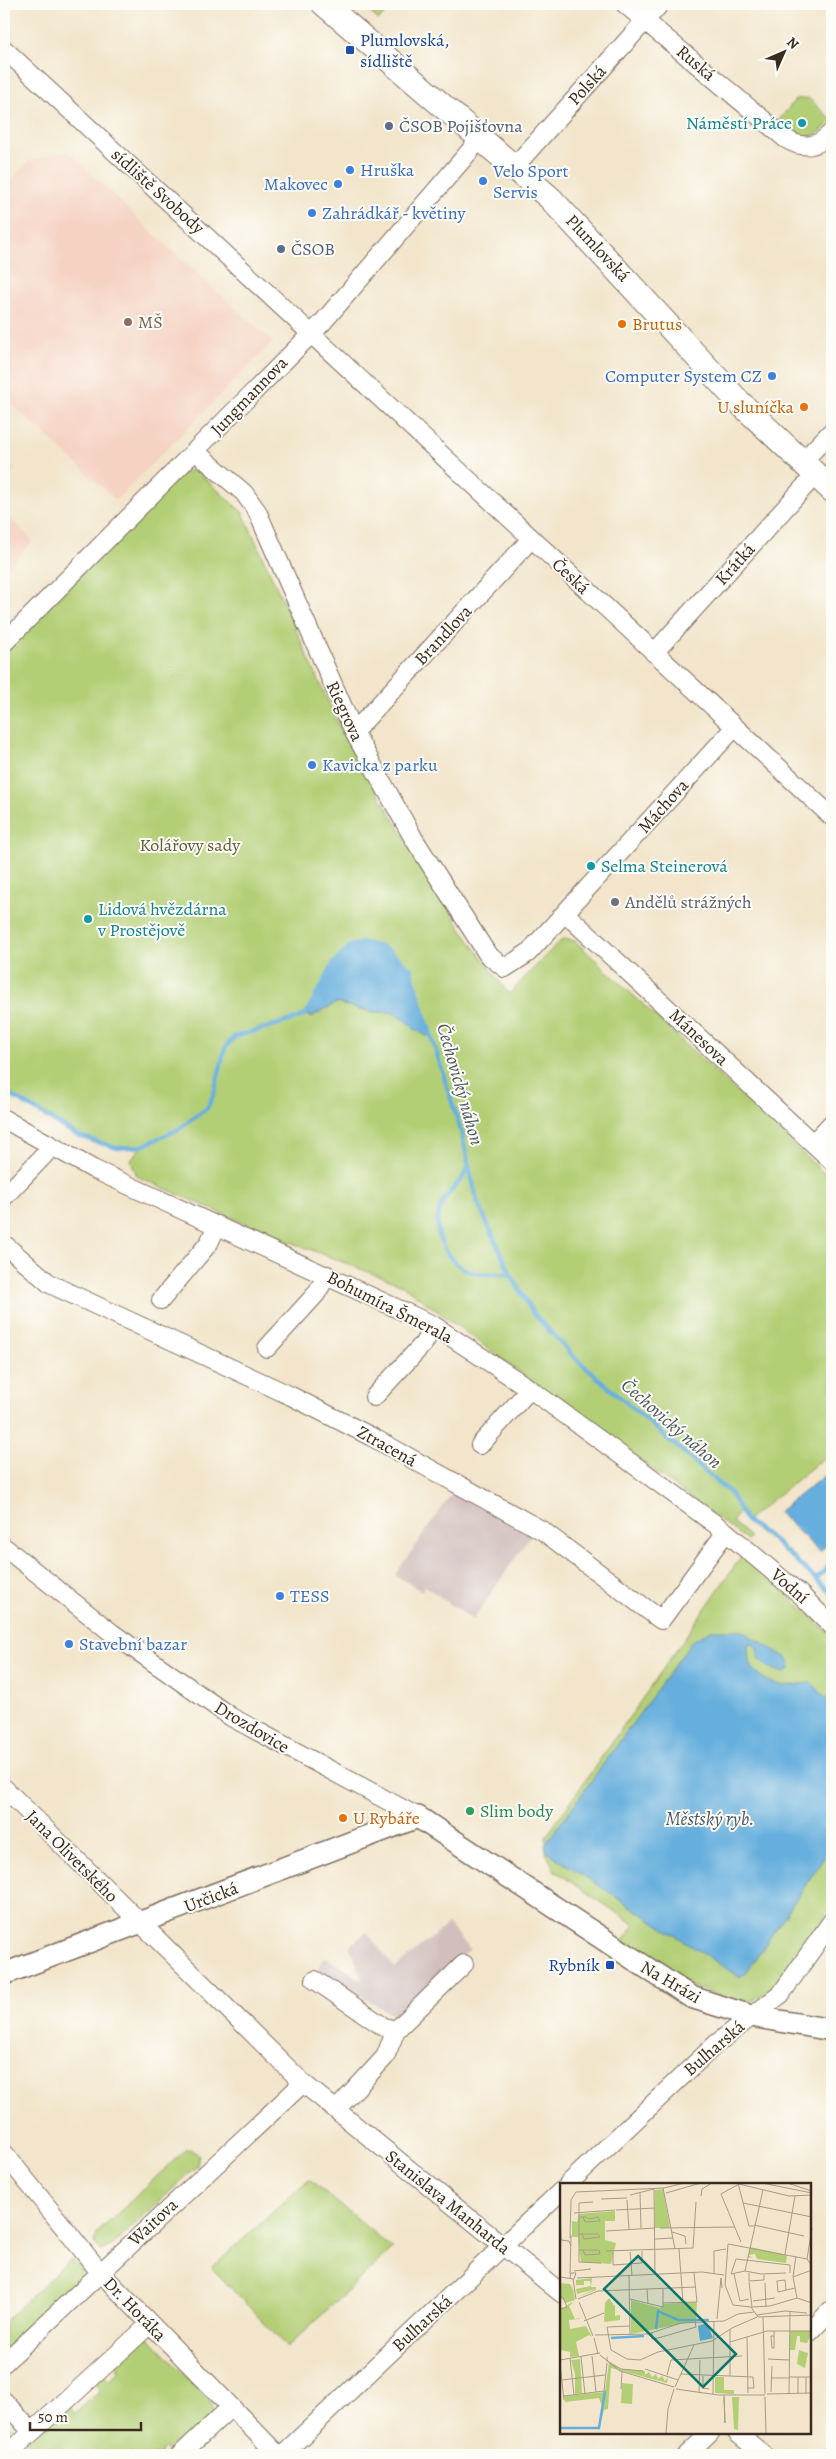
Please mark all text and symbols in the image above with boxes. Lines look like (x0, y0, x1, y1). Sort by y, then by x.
place label: Plumlovská, sídliště (360, 28, 450, 73)
north arrow (758, 28, 808, 78)
text: N (783, 33, 803, 53)
street label: Ruská (671, 40, 721, 87)
marker: Plumlovská, sídliště (344, 44, 356, 56)
street label: Polská (562, 59, 612, 110)
place label: Náměstí Práce (686, 111, 792, 135)
place label: ČSOB Pojišťovna (399, 114, 523, 138)
marker: Náměstí Práce (796, 117, 808, 129)
marker: ČSOB Pojišťovna (383, 120, 395, 132)
street label: sídliště Svobody (106, 143, 211, 240)
place label: Hruška (360, 158, 415, 182)
place label: Velo Sport Servis (492, 159, 569, 204)
marker: Hruška (344, 164, 356, 176)
place label: Makovec (264, 172, 328, 196)
marker: Velo Sport Servis (477, 175, 489, 187)
marker: Makovec (332, 178, 344, 190)
place label: Zahrádkář - květiny (322, 201, 466, 225)
marker: Zahrádkář - květiny (306, 207, 318, 219)
street label: Plumlovská (560, 209, 636, 287)
place label: ČSOB (291, 237, 335, 261)
marker: ČSOB (275, 243, 287, 255)
place label: MŠ (138, 310, 163, 334)
place label: Brutus (632, 312, 682, 336)
marker: MŠ (122, 316, 134, 328)
marker: Brutus (616, 318, 628, 330)
street label: Jungmannova (205, 351, 293, 441)
place label: Computer System CZ (605, 364, 762, 388)
marker: Computer System CZ (766, 370, 778, 382)
place label: U sluníčka (717, 395, 795, 419)
marker: U sluníčka (798, 401, 810, 413)
street label: Krátká (710, 537, 761, 590)
street label: Česká (547, 552, 595, 600)
street label: Brandlova (409, 599, 478, 670)
street label: Riegrova (321, 677, 370, 746)
place label: Kavicka z parku (322, 753, 438, 777)
marker: Kavicka z parku (306, 759, 318, 771)
street label: Máchova (632, 773, 694, 838)
park label: Kolářovy sady (140, 833, 241, 857)
place label: Selma Steinerová (601, 854, 728, 878)
marker: Selma Steinerová (585, 860, 597, 872)
place label: Andělů strážných (624, 890, 752, 914)
marker: Andělů strážných (609, 896, 621, 908)
place label: Lidová hvězdárna v Prostějově (97, 897, 227, 942)
marker: Lidová hvězdárna v Prostějově (82, 913, 94, 925)
street label: Mánesova (664, 1003, 734, 1071)
water label: Čechovický náhon (430, 1020, 490, 1148)
street label: Bohumíra Šmerala (323, 1265, 457, 1349)
water label: Čechovický náhon (615, 1373, 727, 1475)
street label: Ztracená (353, 1420, 422, 1473)
street label: Vodní (765, 1562, 814, 1609)
place label: TESS (290, 1584, 330, 1608)
marker: TESS (274, 1590, 286, 1602)
place label: Stavební bazar (79, 1632, 187, 1656)
marker: Stavební bazar (63, 1638, 75, 1650)
street label: Drozdovice (210, 1695, 294, 1759)
place label: Slim body (480, 1799, 554, 1823)
street label: Jana Olivetského (20, 1804, 124, 1908)
marker: Slim body (464, 1805, 476, 1817)
place label: U Rybáře (353, 1806, 420, 1830)
water label: Městský ryb. (666, 1806, 754, 1832)
marker: U Rybáře (337, 1812, 349, 1824)
street label: Určická (181, 1876, 242, 1918)
place label: Rybník (548, 1953, 600, 1977)
street label: Na Hrázi (636, 1955, 706, 2009)
marker: Rybník (604, 1959, 616, 1971)
street label: Bulharská (678, 2014, 750, 2081)
street label: Stanislava Manharda (381, 2144, 516, 2260)
inset map (560, 2183, 811, 2434)
street label: Waitova (122, 2193, 183, 2252)
street label: Dr. Horáka (98, 2272, 172, 2347)
street label: Bulharská (387, 2289, 458, 2357)
scale bar (30, 2399, 141, 2431)
text: 50 m (38, 2407, 68, 2427)

